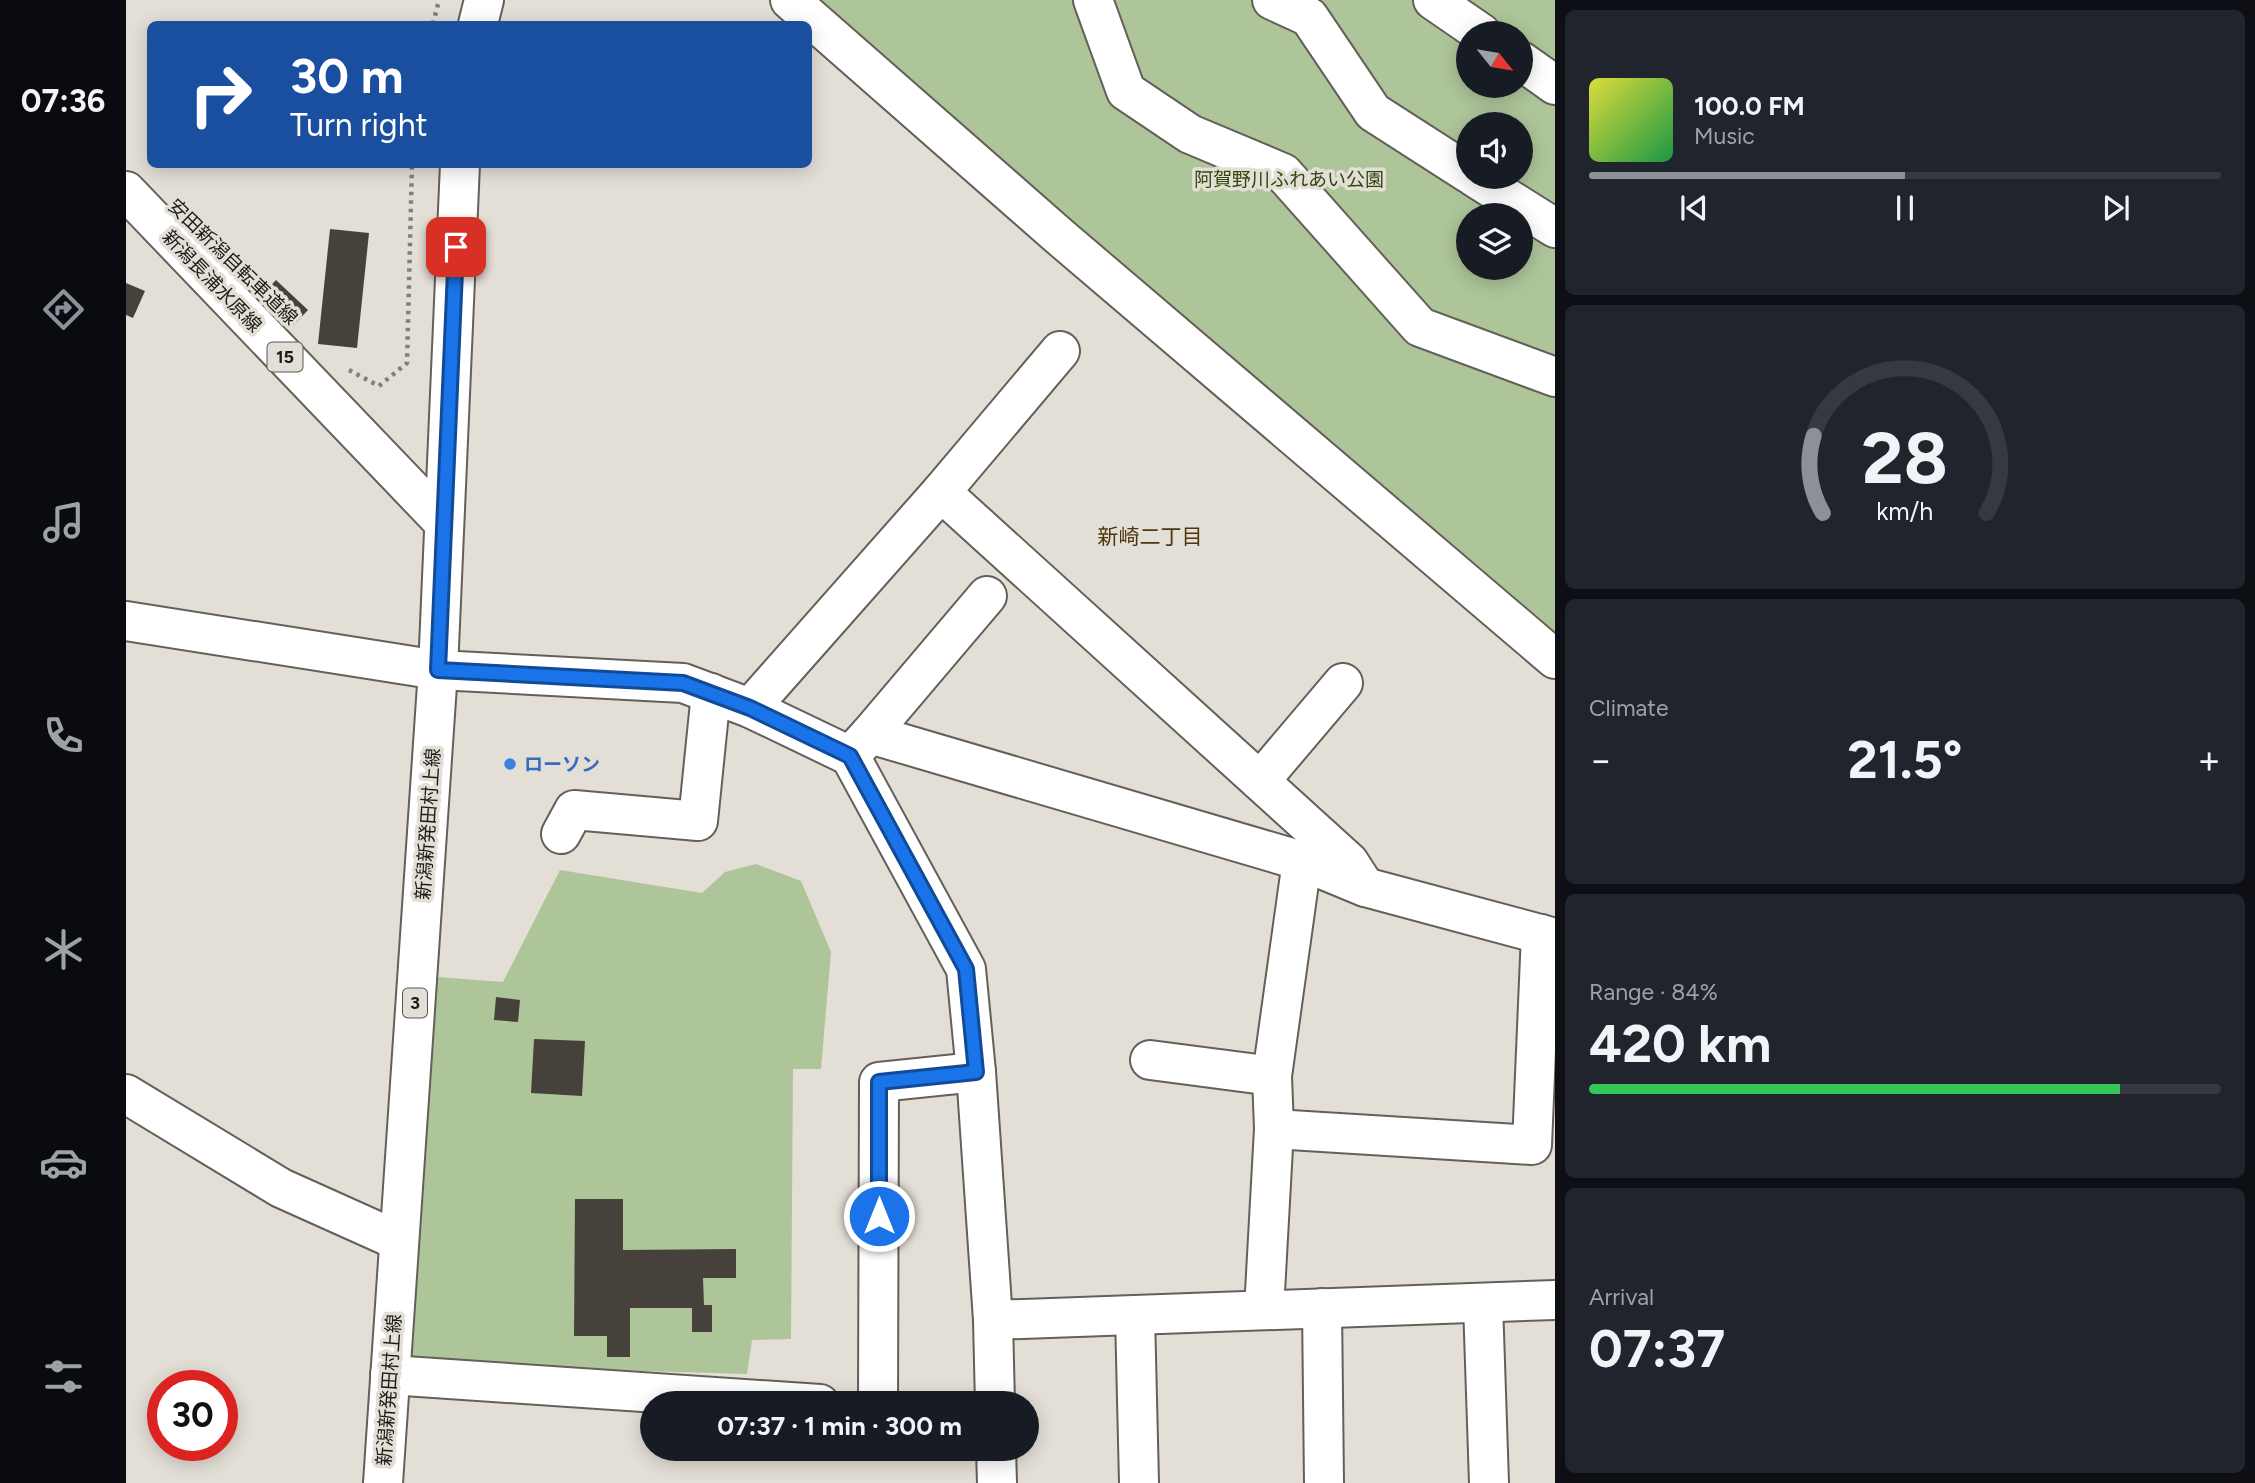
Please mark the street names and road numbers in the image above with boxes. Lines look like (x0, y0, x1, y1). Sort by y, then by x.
street label: 安田新潟自転車道線 (164, 194, 302, 330)
street label: 新潟長浦水原線 (158, 225, 266, 337)
road number: 15 (268, 342, 302, 372)
street label: 新潟新発田村上線 (411, 747, 445, 901)
road number: 3 (403, 988, 427, 1018)
street label: 新潟新発田村上線 (372, 1313, 406, 1467)

